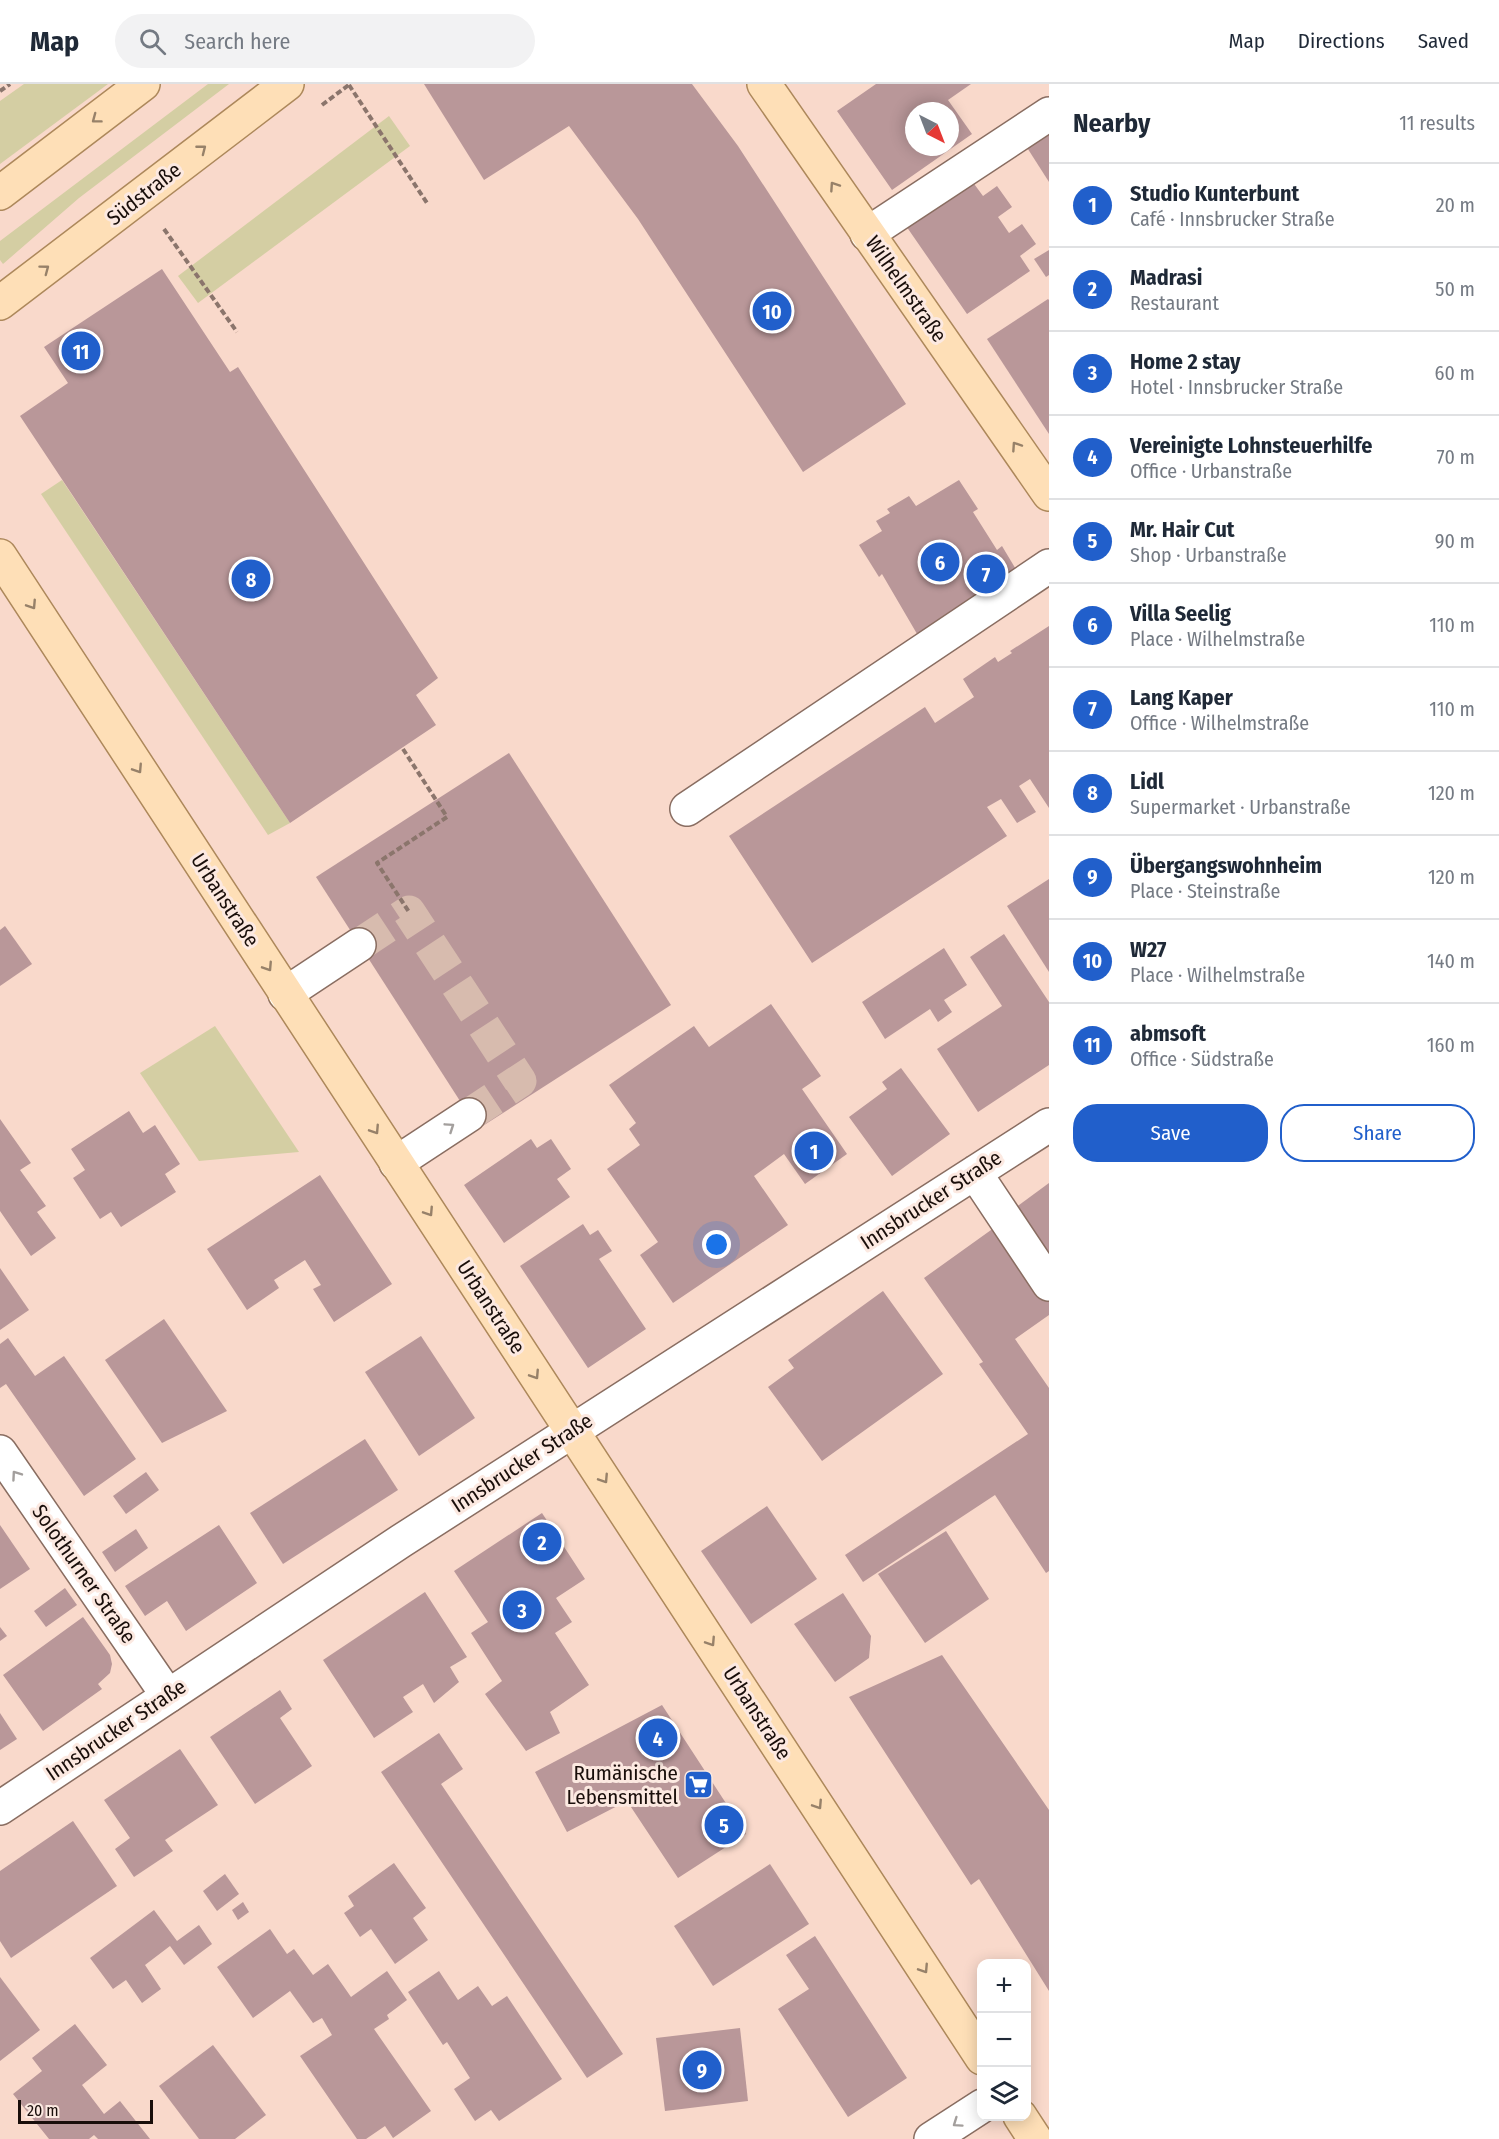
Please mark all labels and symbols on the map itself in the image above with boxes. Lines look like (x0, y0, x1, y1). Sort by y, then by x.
north arrow (905, 102, 959, 156)
one-way arrow (92, 112, 103, 123)
one-way arrow (196, 145, 207, 156)
street label: Südstraße (102, 157, 186, 231)
one-way arrow (830, 182, 842, 192)
street label: Wilhelmstraße (860, 231, 952, 347)
one-way arrow (38, 266, 49, 277)
pin: 10 (752, 288, 792, 334)
pin: 11 (62, 328, 100, 374)
one-way arrow (1012, 441, 1023, 452)
pin: 6 (920, 540, 960, 584)
pin: 7 (966, 552, 1006, 596)
pin: 8 (232, 556, 270, 602)
one-way arrow (25, 599, 36, 610)
one-way arrow (131, 763, 143, 773)
street label: Urbanstraße (185, 848, 265, 952)
one-way arrow (261, 960, 272, 971)
one-way arrow (443, 1123, 454, 1134)
one-way arrow (368, 1124, 379, 1135)
pin: 1 (794, 1128, 834, 1174)
street label: Innsbrucker Straße (855, 1145, 1007, 1255)
one-way arrow (421, 1206, 433, 1216)
your location (702, 1230, 731, 1259)
street label: Urbanstraße (451, 1255, 531, 1359)
one-way arrow (528, 1369, 540, 1379)
street label: Innsbrucker Straße (446, 1408, 598, 1518)
one-way arrow (12, 1470, 23, 1481)
one-way arrow (596, 1473, 607, 1484)
street label: Solothurner Straße (26, 1499, 142, 1649)
pin: 2 (522, 1520, 562, 1564)
pin: 3 (502, 1588, 542, 1633)
one-way arrow (703, 1636, 714, 1647)
street label: Urbanstraße (717, 1661, 797, 1765)
street label: Innsbrucker Straße (41, 1674, 191, 1786)
pin: 4 (638, 1716, 678, 1760)
place label: Rumänische Lebensmittel (566, 1760, 678, 1810)
supermarket icon: Rumänische Lebensmittel (683, 1769, 715, 1801)
one-way arrow (811, 1798, 822, 1809)
pin: 5 (704, 1802, 744, 1848)
one-way arrow (917, 1962, 928, 1973)
pin: 9 (682, 2048, 722, 2092)
scale bar (18, 2097, 153, 2124)
one-way arrow (952, 2116, 963, 2127)

